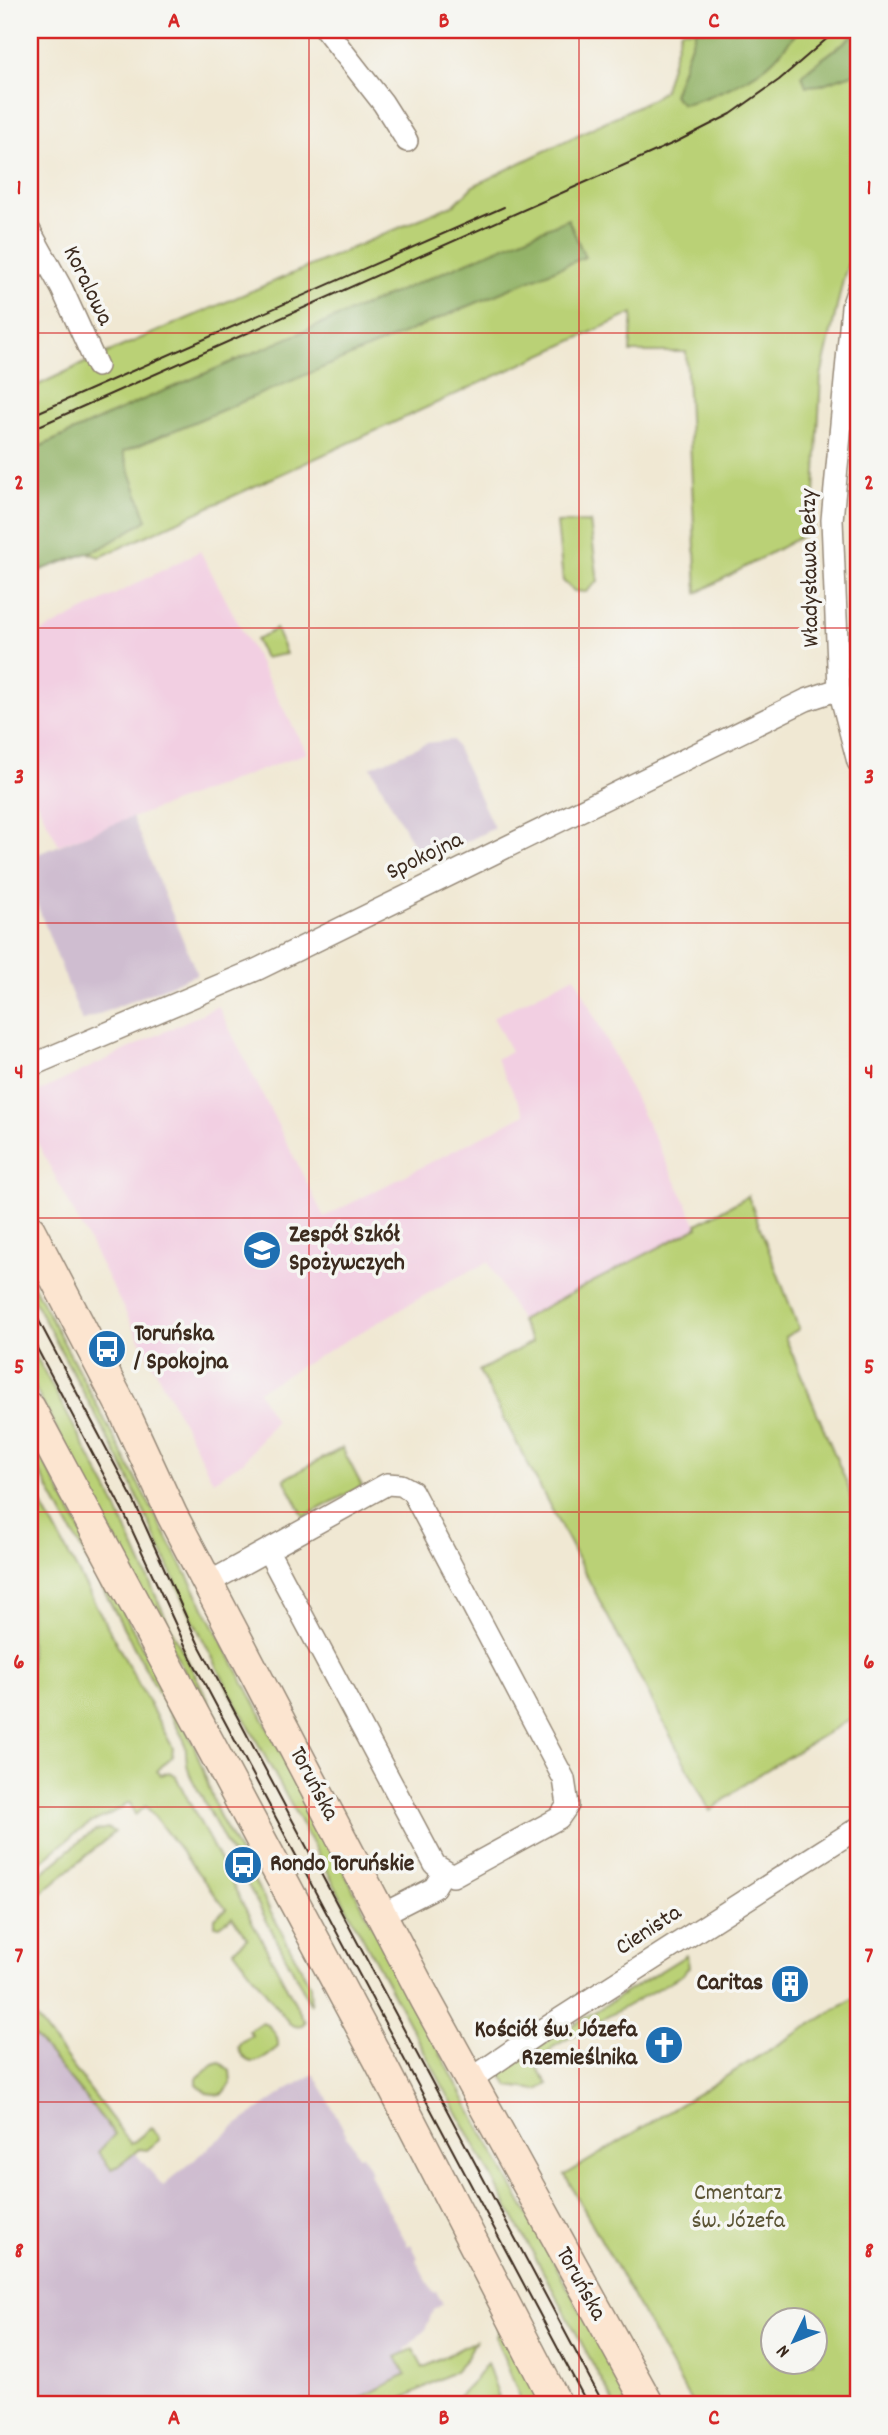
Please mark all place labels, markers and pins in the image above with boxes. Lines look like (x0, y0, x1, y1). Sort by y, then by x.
place label: Zespół Szkół Spożywczych (289, 1219, 405, 1281)
school or university icon: Zespół Szkół Spożywczych (241, 1229, 283, 1271)
place label: Toruńska / Spokojna (133, 1318, 229, 1380)
bus stop icon: Toruńska / Spokojna (86, 1328, 128, 1370)
bus stop icon: Rondo Toruńskie (222, 1844, 264, 1886)
place label: Rondo Toruńskie (270, 1848, 415, 1882)
building icon: Caritas (769, 1963, 811, 2005)
place label: Caritas (696, 1967, 763, 2001)
place label: Kościół św. Józefa Rzemieślnika (474, 2014, 638, 2076)
church icon: Kościół św. Józefa Rzemieślnika (643, 2024, 685, 2066)

